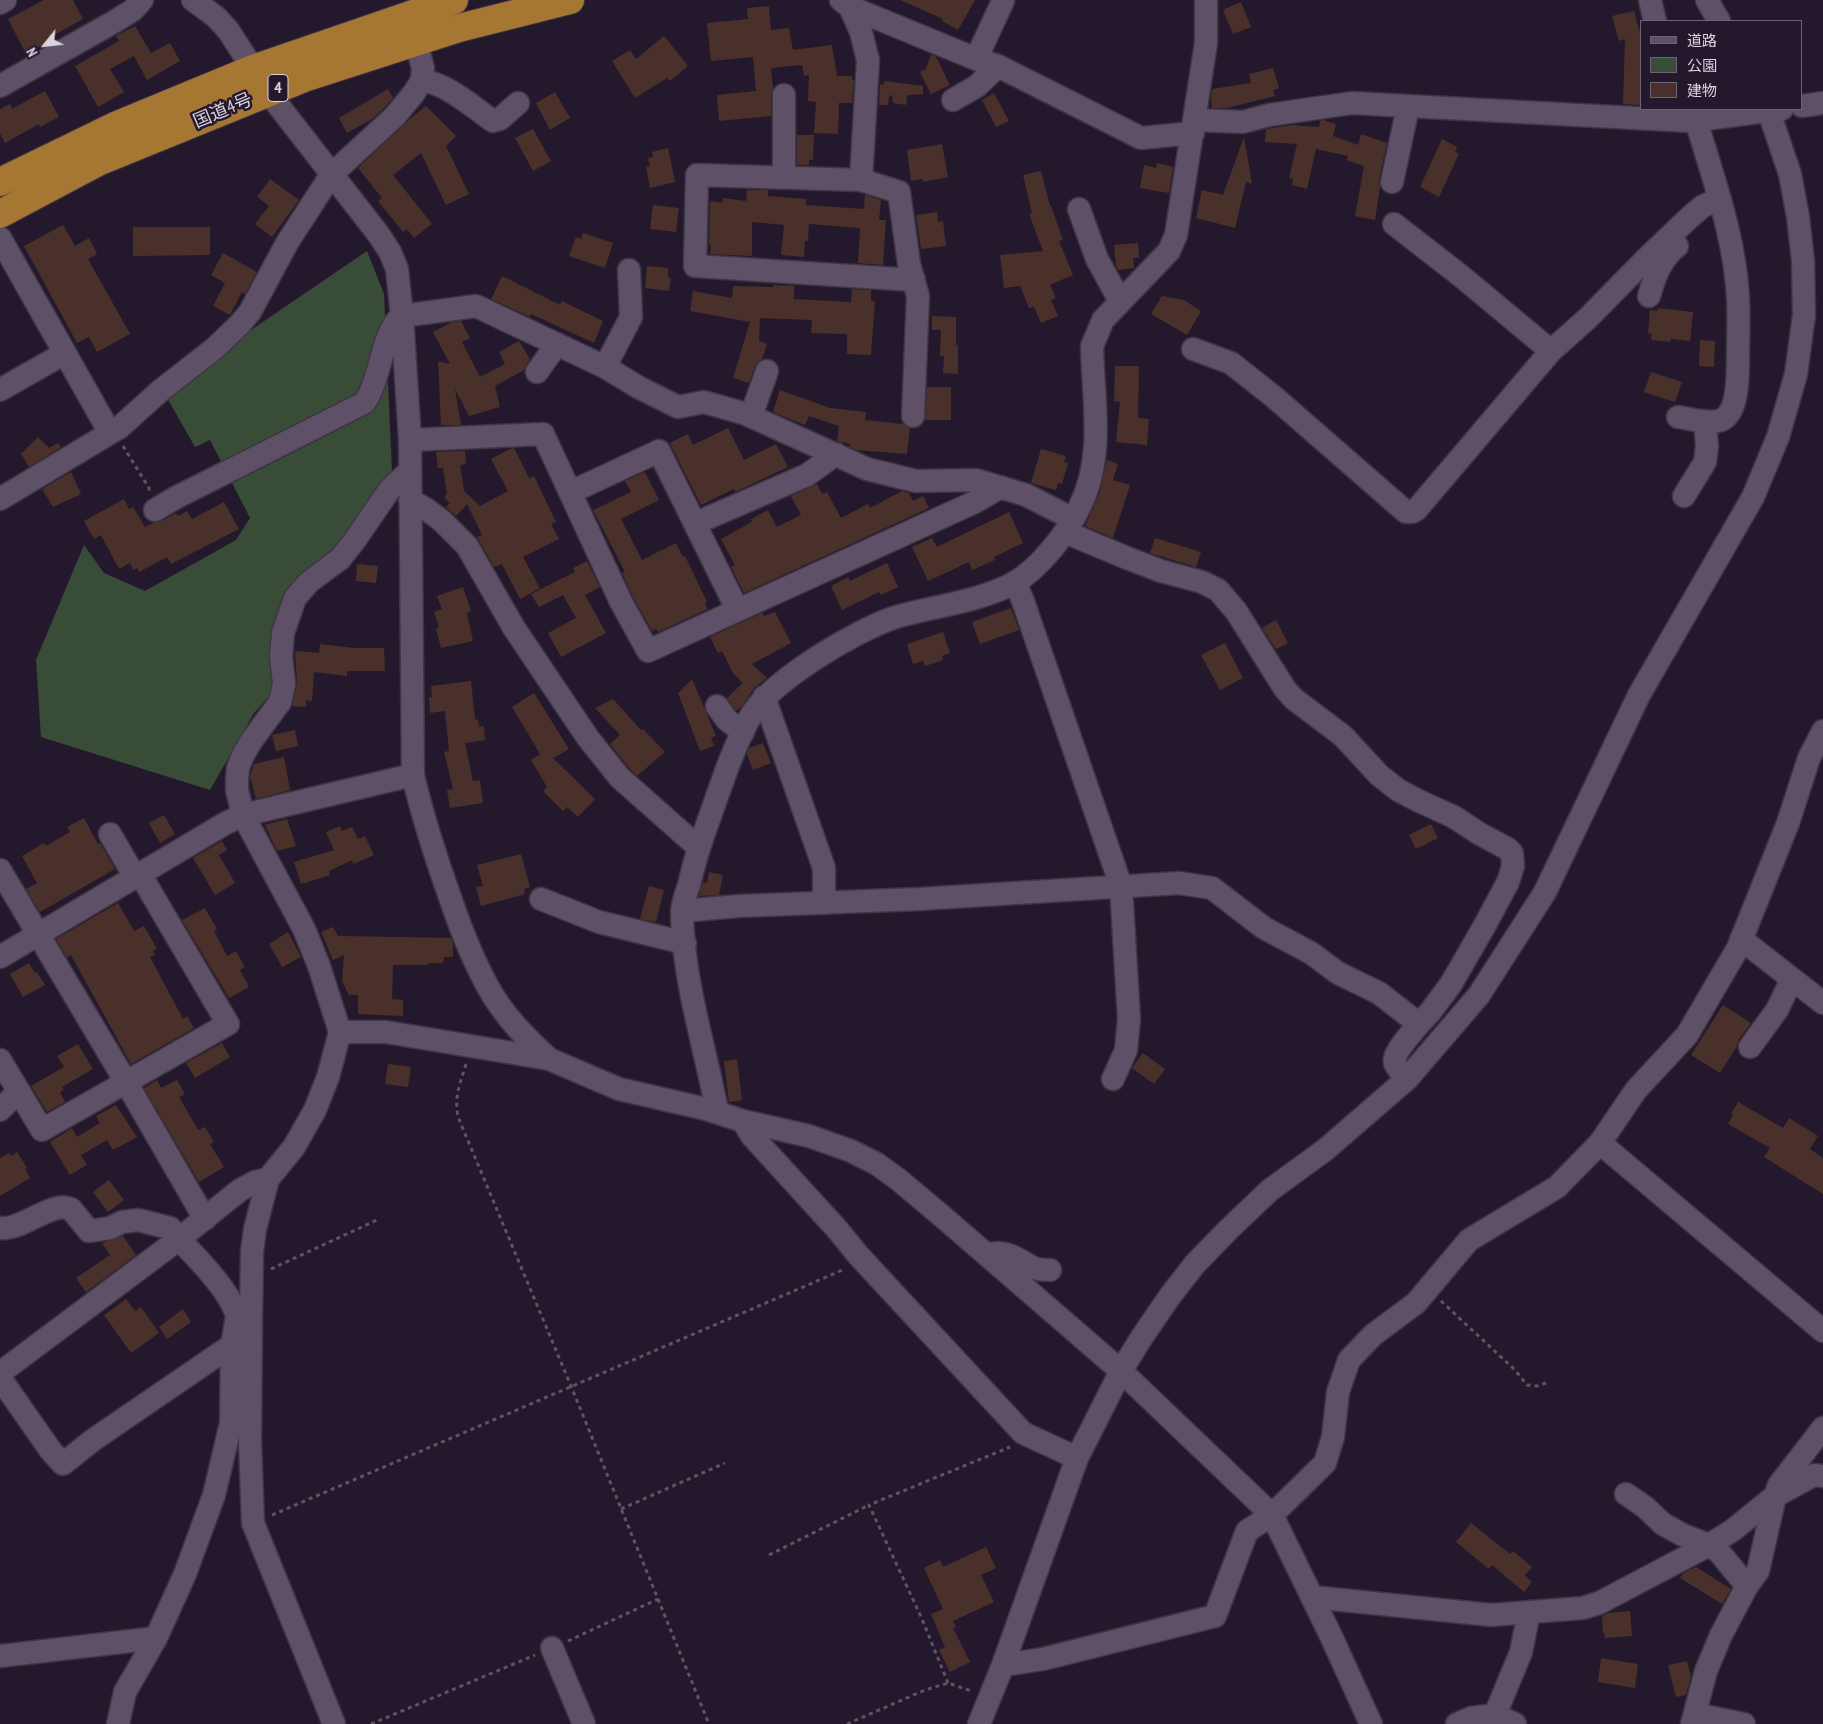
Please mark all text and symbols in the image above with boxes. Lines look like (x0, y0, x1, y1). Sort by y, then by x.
north arrow (20, 20, 70, 70)
legend (1640, 20, 1803, 110)
text: 道路 (1687, 31, 1717, 50)
text: N (22, 45, 42, 60)
text: 公園 (1687, 56, 1717, 75)
road number: 4 (268, 75, 288, 102)
text: 建物 (1687, 81, 1717, 100)
street label: 国道4号 (190, 89, 256, 133)

